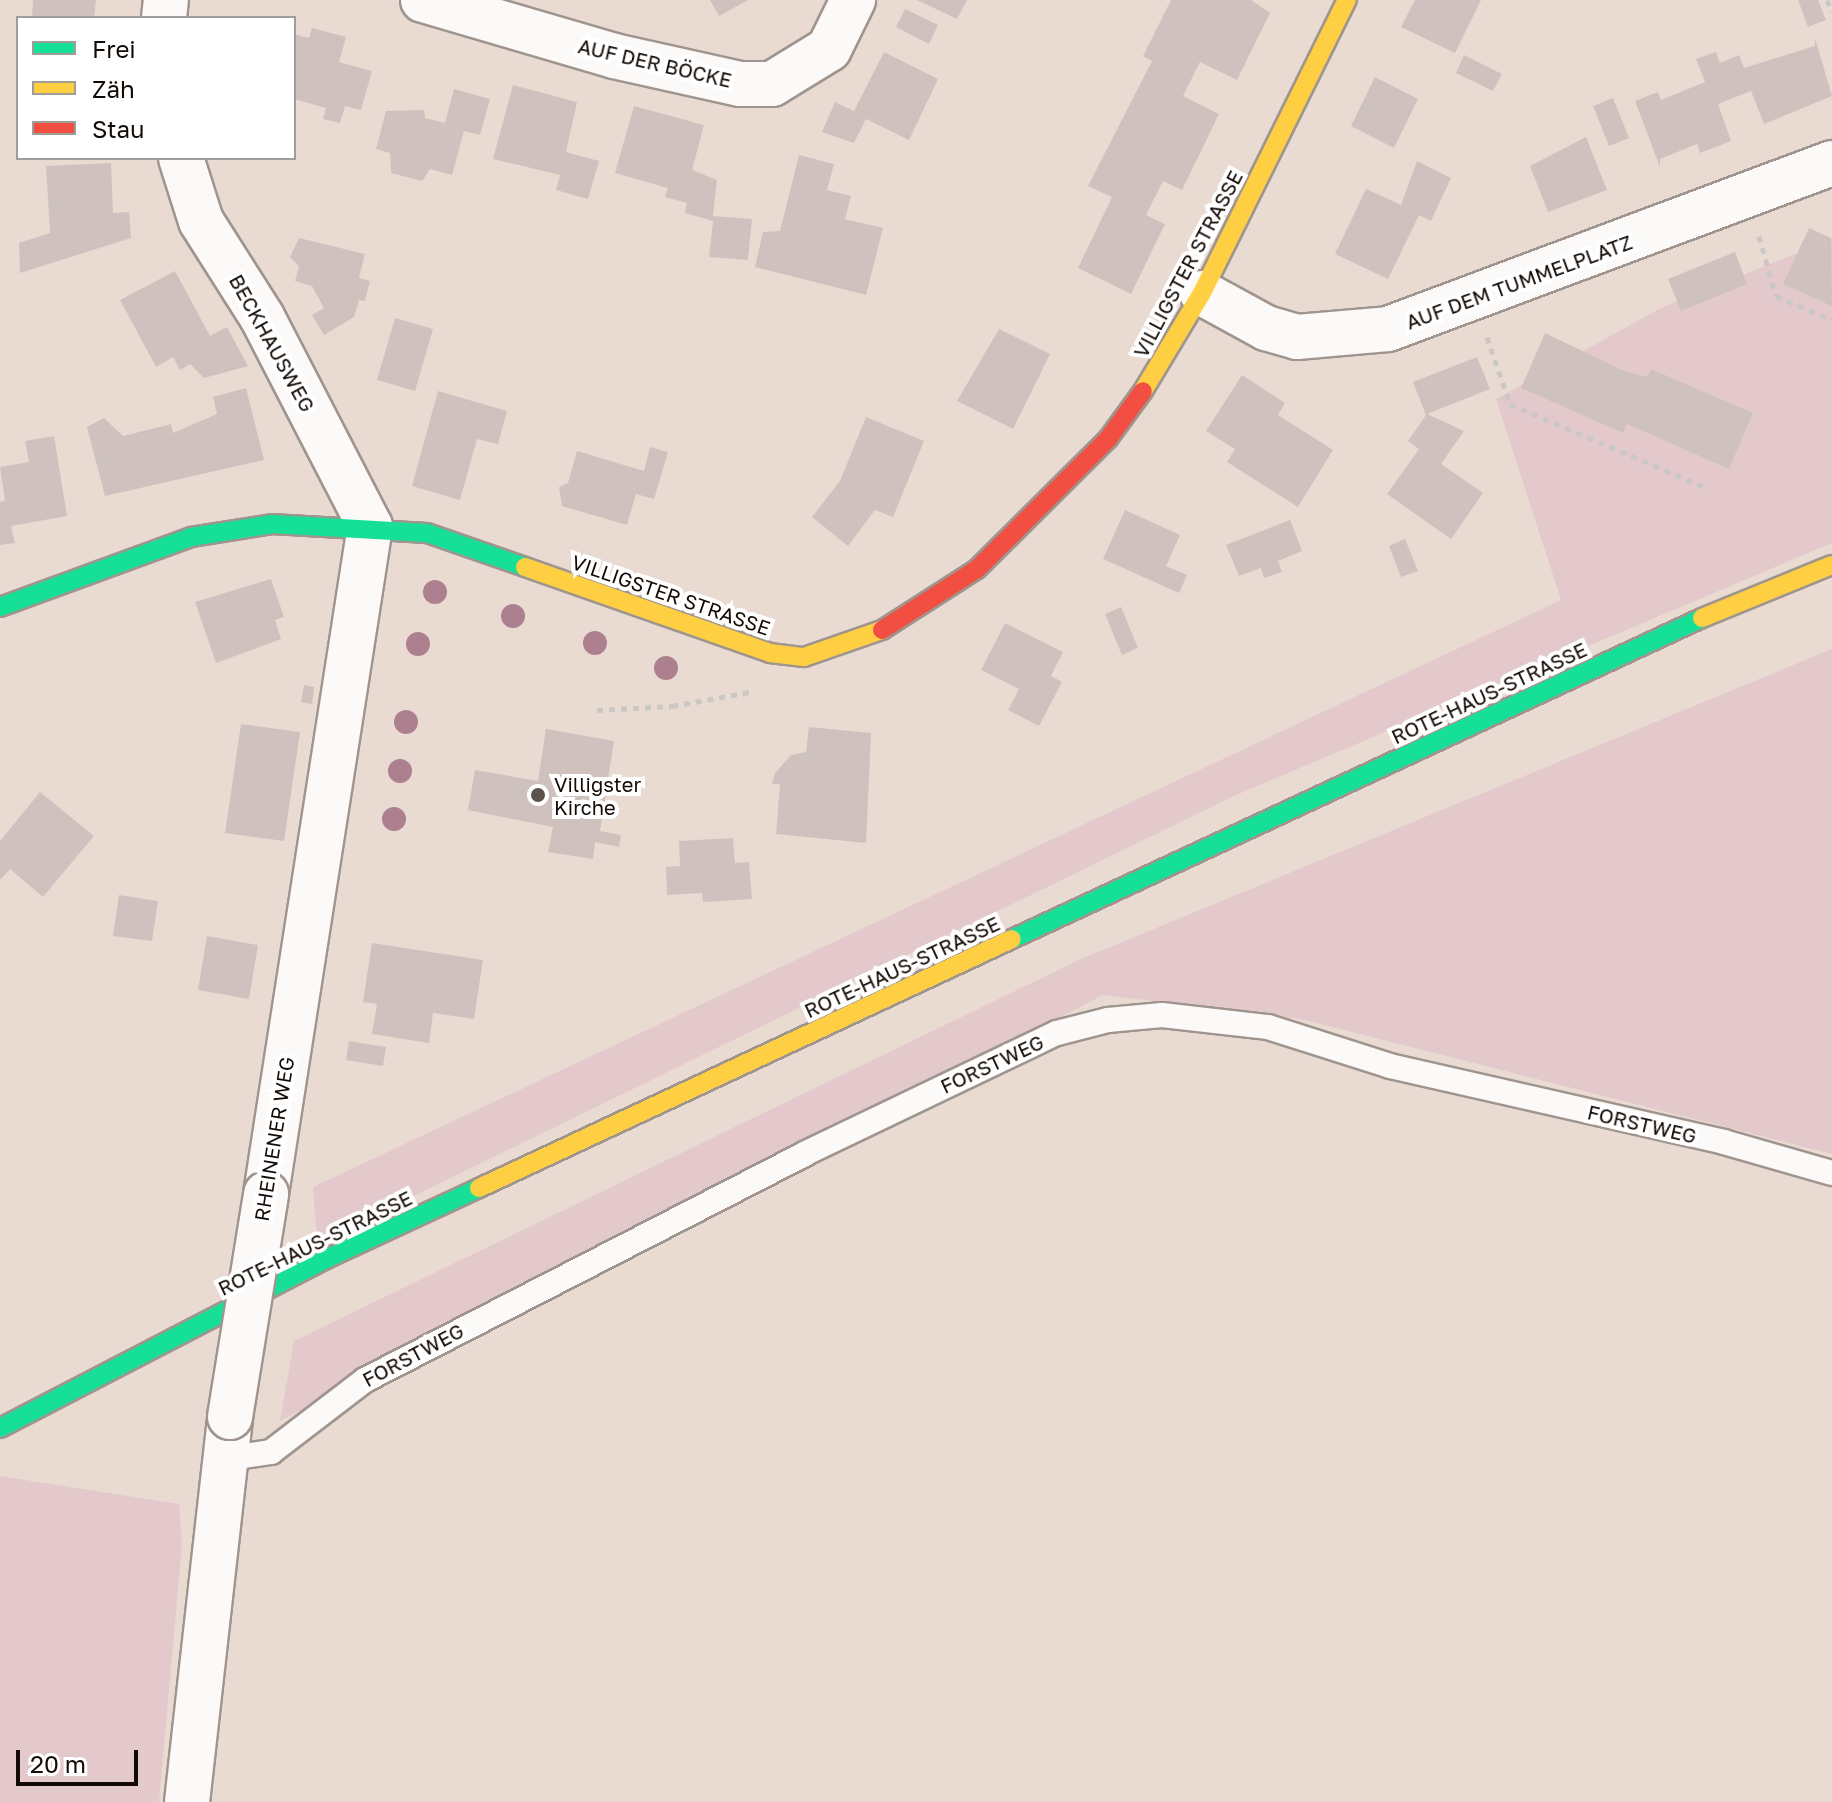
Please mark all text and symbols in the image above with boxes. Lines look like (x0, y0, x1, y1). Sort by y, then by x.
legend (16, 16, 296, 160)
text: Frei (92, 34, 136, 63)
street label: AUF DER BÖCKE (576, 34, 734, 92)
text: Zäh (92, 74, 135, 103)
text: Stau (92, 114, 145, 143)
street label: VILLIGSTER STRASSE (1129, 166, 1247, 362)
street label: AUF DEM TUMMELPLATZ (1403, 230, 1635, 334)
street label: BECKHAUSWEG (224, 270, 320, 416)
street label: VILLIGSTER STRASSE (569, 550, 773, 640)
street label: ROTE-HAUS-STRASSE (1387, 637, 1591, 749)
place label: Villigster Kirche (554, 772, 641, 819)
marker: Villigster Kirche (529, 786, 547, 804)
street label: ROTE-HAUS-STRASSE (800, 911, 1004, 1023)
street label: FORSTWEG (937, 1030, 1047, 1098)
street label: RHEINENER WEG (249, 1055, 299, 1223)
street label: FORSTWEG (1585, 1100, 1699, 1148)
street label: ROTE-HAUS-STRASSE (214, 1186, 416, 1300)
street label: FORSTWEG (358, 1318, 468, 1392)
scale bar (20, 1734, 142, 1784)
text: 20 m (30, 1749, 86, 1778)

